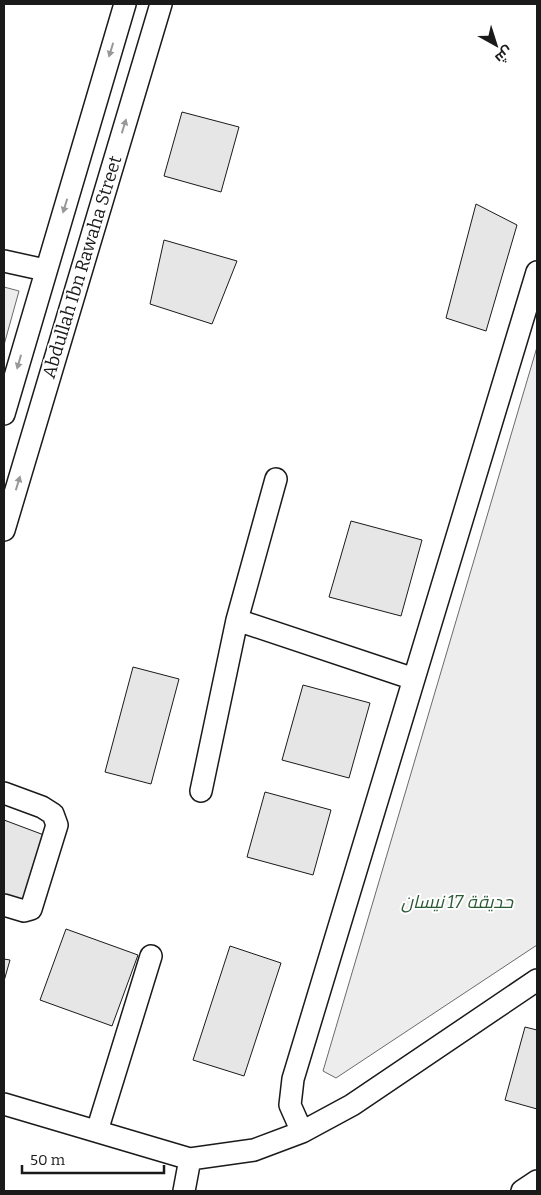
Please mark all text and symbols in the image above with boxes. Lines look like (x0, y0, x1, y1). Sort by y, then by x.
north arrow (471, 20, 521, 70)
text: ش (492, 42, 516, 67)
one-way arrow (107, 43, 115, 58)
one-way arrow (121, 118, 129, 133)
street label: Abdullah Ibn Rawaha Street (38, 153, 127, 381)
one-way arrow (60, 199, 68, 214)
one-way arrow (14, 355, 22, 370)
one-way arrow (14, 475, 22, 490)
park label: حديقة 17 نيسان (401, 891, 514, 913)
scale bar (22, 1142, 165, 1174)
text: 50 m (30, 1151, 66, 1169)

